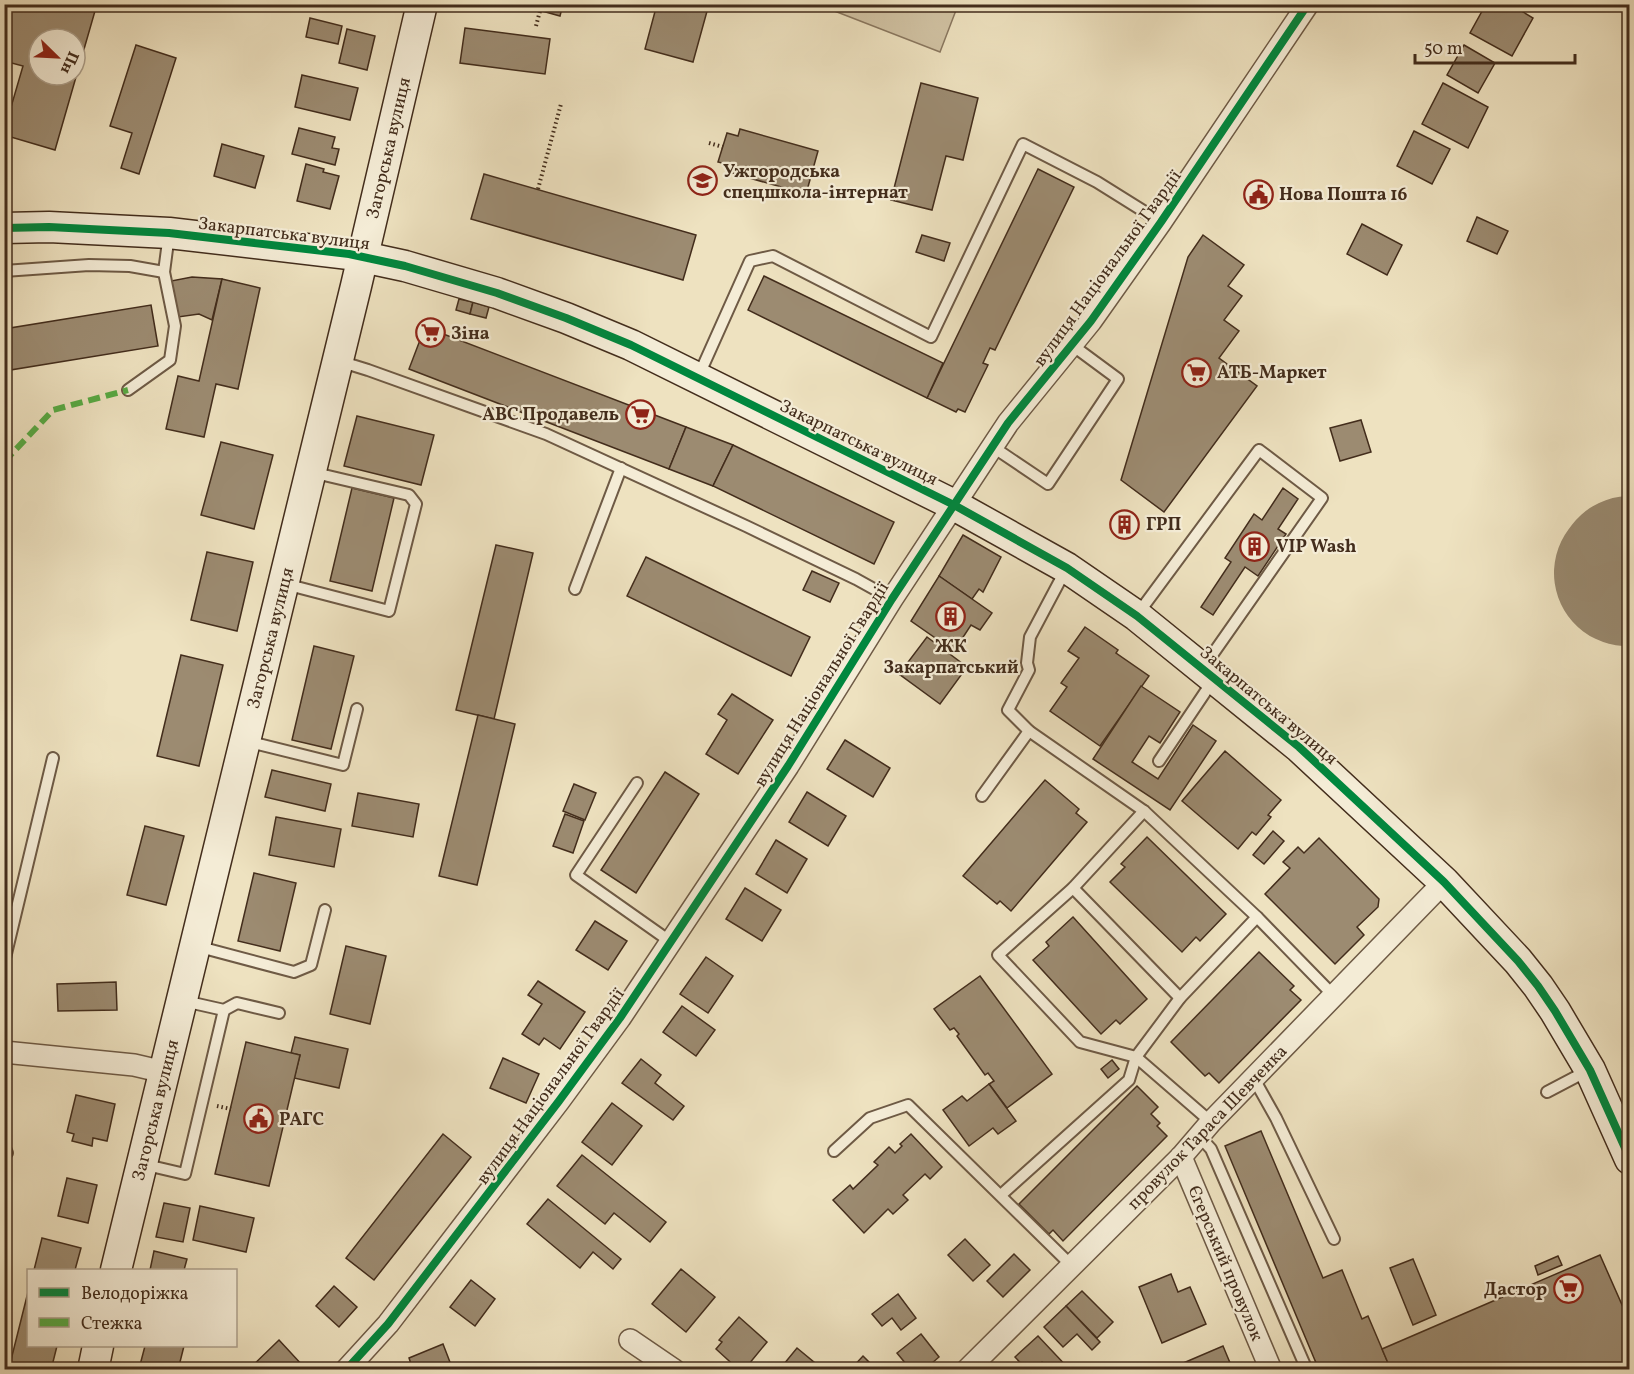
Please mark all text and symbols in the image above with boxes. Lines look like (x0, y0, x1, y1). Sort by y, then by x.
north arrow (27, 27, 87, 87)
scale bar (1415, 27, 1576, 65)
text: 50 m (1424, 37, 1463, 62)
text: Пн (54, 47, 84, 77)
street label: Загорська вулиця (361, 75, 418, 222)
place label: Ужгородська спецшкола-інтернат (723, 160, 908, 206)
school or university icon: Ужгородська спецшкола-інтернат (686, 165, 718, 197)
street label: вулиця Національної Гвардії (1028, 165, 1188, 372)
public building icon: Нова Пошта 16 (1242, 178, 1274, 210)
place label: Нова Пошта 16 (1279, 183, 1408, 208)
street label: Закарпатська вулиця (196, 212, 371, 257)
supermarket icon: Зіна (414, 317, 446, 349)
place label: Зіна (451, 322, 490, 347)
supermarket icon: АТБ-Маркет (1180, 356, 1212, 388)
place label: АТБ-Маркет (1217, 361, 1327, 386)
street label: Закарпатська вулиця (775, 394, 942, 493)
supermarket icon: ABC Продавель (624, 398, 656, 430)
place label: ABC Продавель (482, 403, 619, 428)
building icon: ГРП (1109, 508, 1141, 540)
place label: ГРП (1146, 513, 1182, 538)
building icon: VIP Wash (1239, 530, 1271, 562)
place label: VIP Wash (1276, 535, 1357, 560)
street label: Загорська вулиця (242, 565, 301, 712)
street label: вулиця Національної Гвардії (749, 577, 896, 792)
building icon: ЖК Закарпатський (935, 601, 967, 633)
place label: ЖК Закарпатський (884, 635, 1018, 681)
street label: Закарпатська вулиця (1194, 641, 1342, 771)
street label: вулиця Національної Гвардії (471, 983, 631, 1190)
street label: Загорська вулиця (127, 1037, 186, 1184)
street label: провулок Тараса Шевченка (1122, 1040, 1294, 1216)
public building icon: РАГС (242, 1103, 274, 1135)
place label: РАГС (279, 1108, 324, 1133)
street label: Єгерський провулок (1181, 1182, 1269, 1345)
legend (27, 1269, 237, 1347)
supermarket icon: Дастор (1552, 1273, 1584, 1305)
place label: Дастор (1484, 1278, 1547, 1303)
text: Велодоріжка (81, 1282, 189, 1307)
text: Стежка (81, 1312, 143, 1337)

